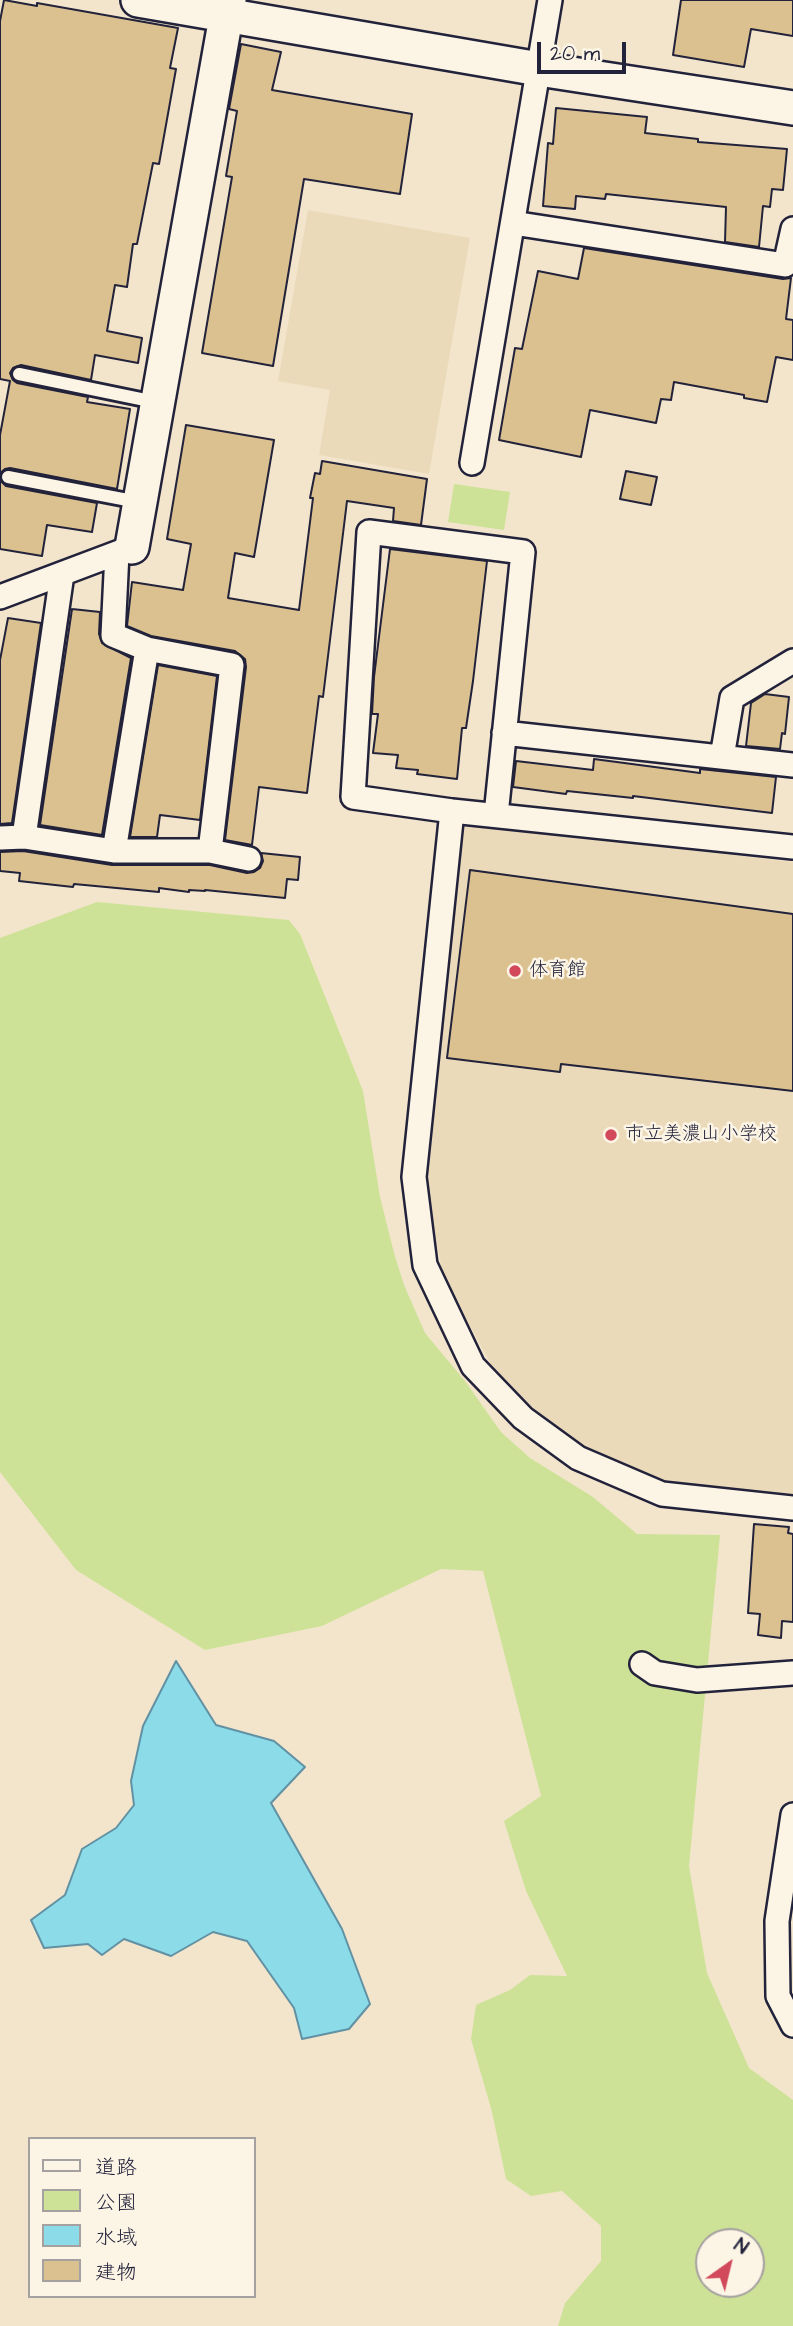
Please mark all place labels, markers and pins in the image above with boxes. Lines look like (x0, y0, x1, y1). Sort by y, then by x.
place label: 体育館 (529, 960, 586, 982)
marker: 体育館 (507, 963, 523, 979)
place label: 市立美濃山小学校 (625, 1124, 777, 1146)
marker: 市立美濃山小学校 (603, 1127, 619, 1143)

